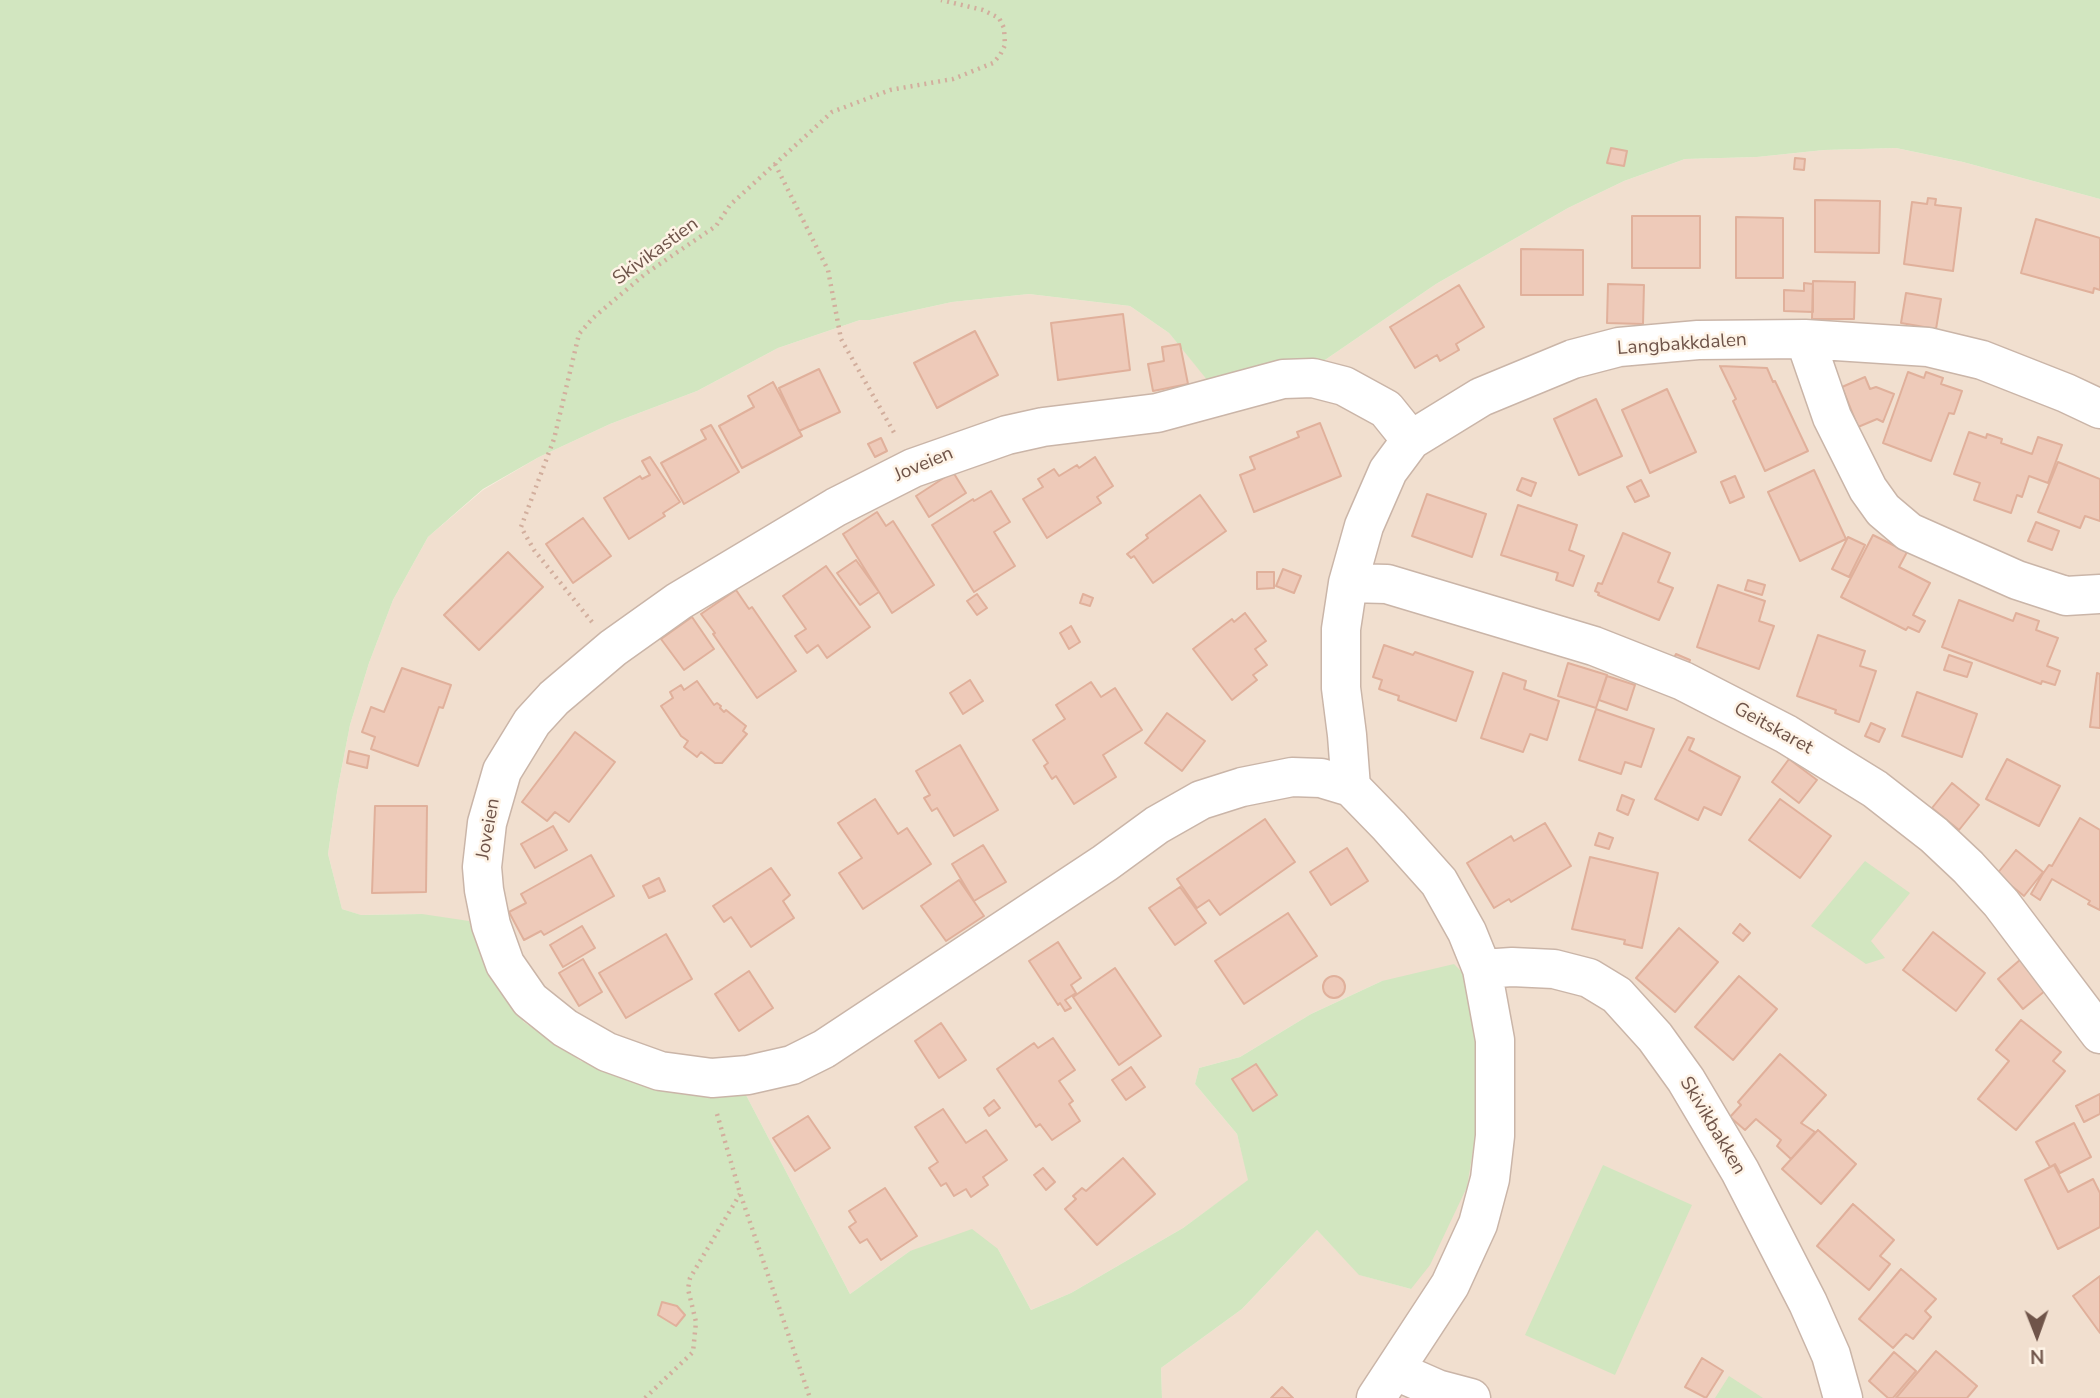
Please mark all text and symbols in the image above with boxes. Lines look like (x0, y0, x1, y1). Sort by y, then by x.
street label: Skivikastien (609, 213, 703, 291)
street label: Langbakkdalen (1616, 329, 1748, 361)
street label: Joveien (891, 442, 957, 488)
street label: Geitskaret (1729, 698, 1817, 760)
street label: Joveien (472, 797, 506, 861)
street label: Skivikbakken (1674, 1073, 1750, 1179)
north arrow (2002, 1300, 2072, 1370)
text: N (2030, 1343, 2045, 1369)

